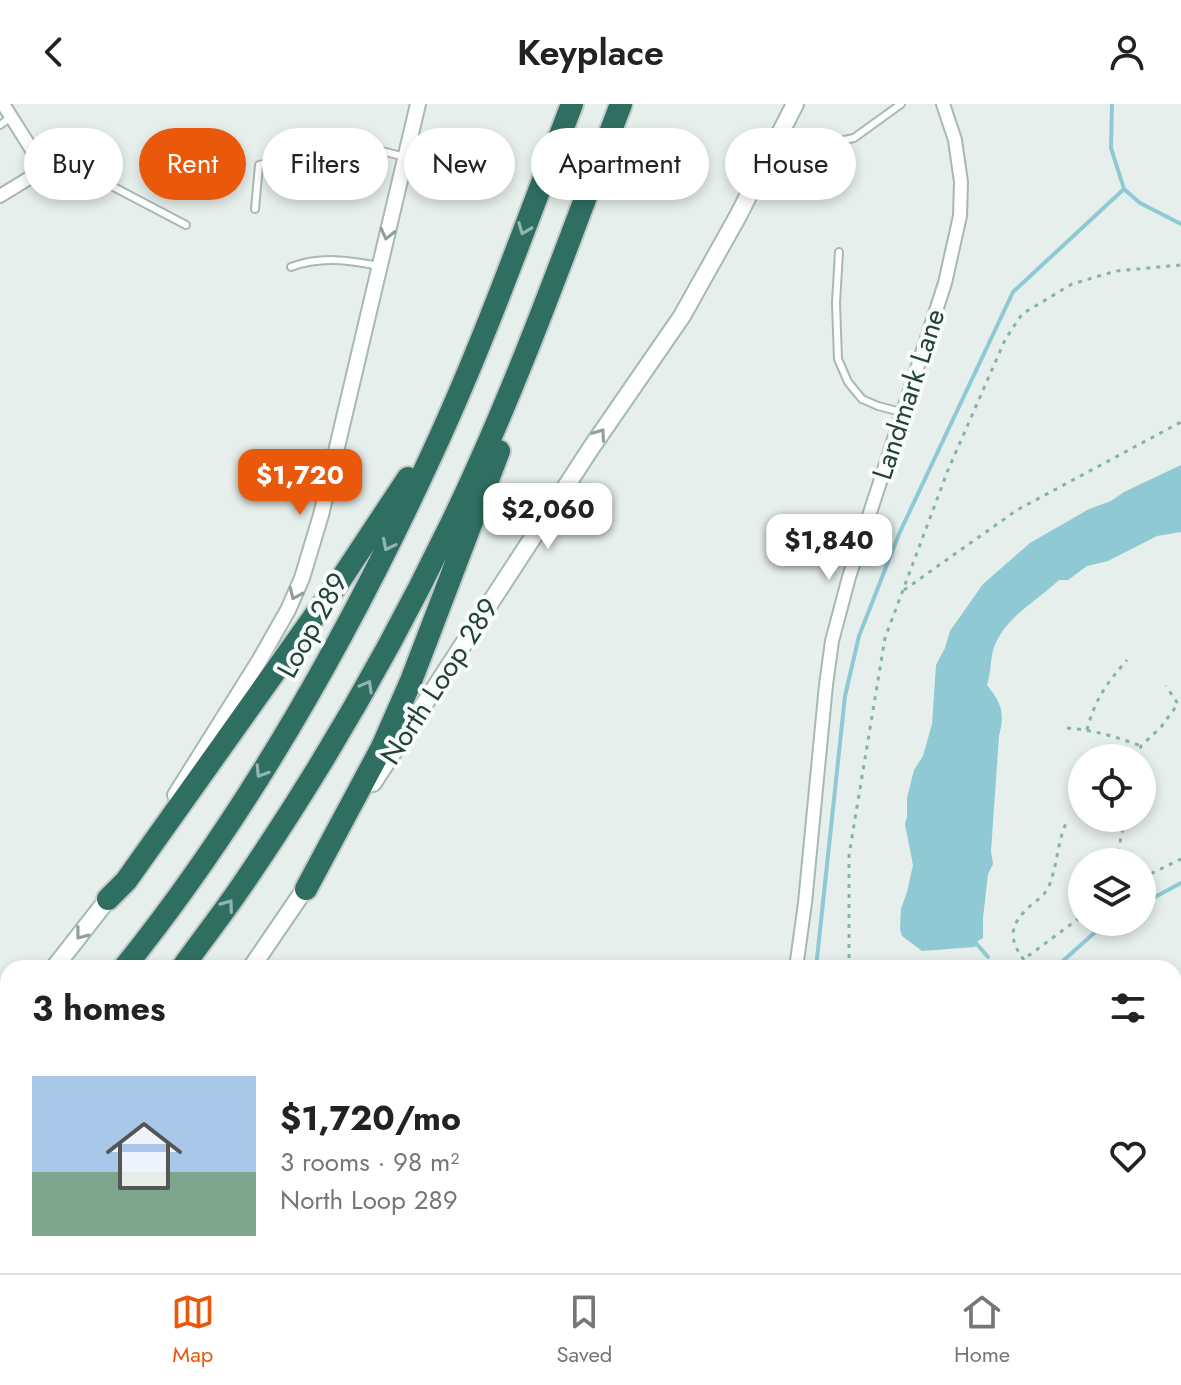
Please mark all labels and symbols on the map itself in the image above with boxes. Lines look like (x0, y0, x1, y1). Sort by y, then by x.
one-way arrow (517, 221, 533, 235)
one-way arrow (379, 227, 396, 241)
street label: Landmark Lane (862, 303, 955, 485)
one-way arrow (590, 429, 605, 443)
pin: $1,720 (235, 449, 365, 517)
pin: $2,060 (483, 483, 613, 551)
pin: $1,840 (764, 514, 894, 582)
one-way arrow (383, 537, 398, 552)
street label: Loop 289 (267, 565, 358, 685)
one-way arrow (288, 586, 304, 601)
street label: North Loop 289 (370, 590, 509, 773)
one-way arrow (357, 680, 373, 694)
one-way arrow (256, 763, 271, 778)
one-way arrow (218, 899, 232, 914)
one-way arrow (77, 925, 91, 940)

